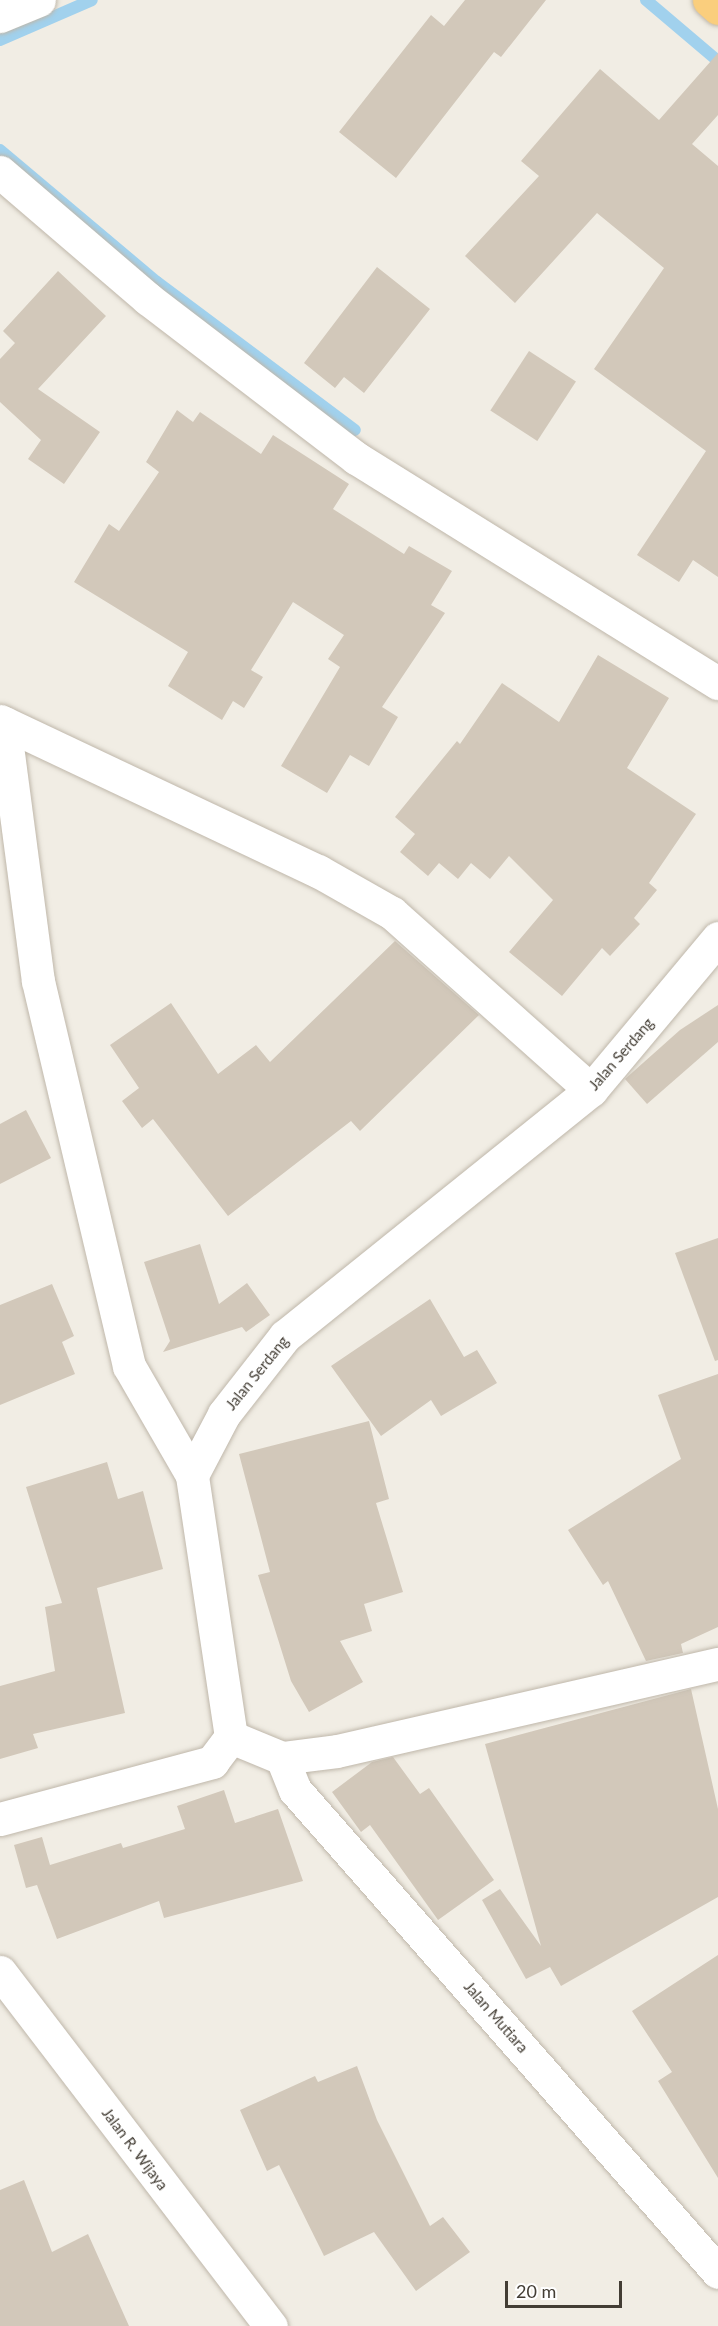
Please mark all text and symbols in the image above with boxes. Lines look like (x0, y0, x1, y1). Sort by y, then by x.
street label: Jalan Serdang (585, 1014, 657, 1094)
street label: Jalan Serdang (222, 1332, 292, 1414)
street label: Jalan Mutiara (460, 1978, 532, 2056)
street label: Jalan R. Wijaya (98, 2104, 172, 2194)
scale bar (508, 2269, 625, 2307)
text: 20 m (516, 2280, 556, 2302)

